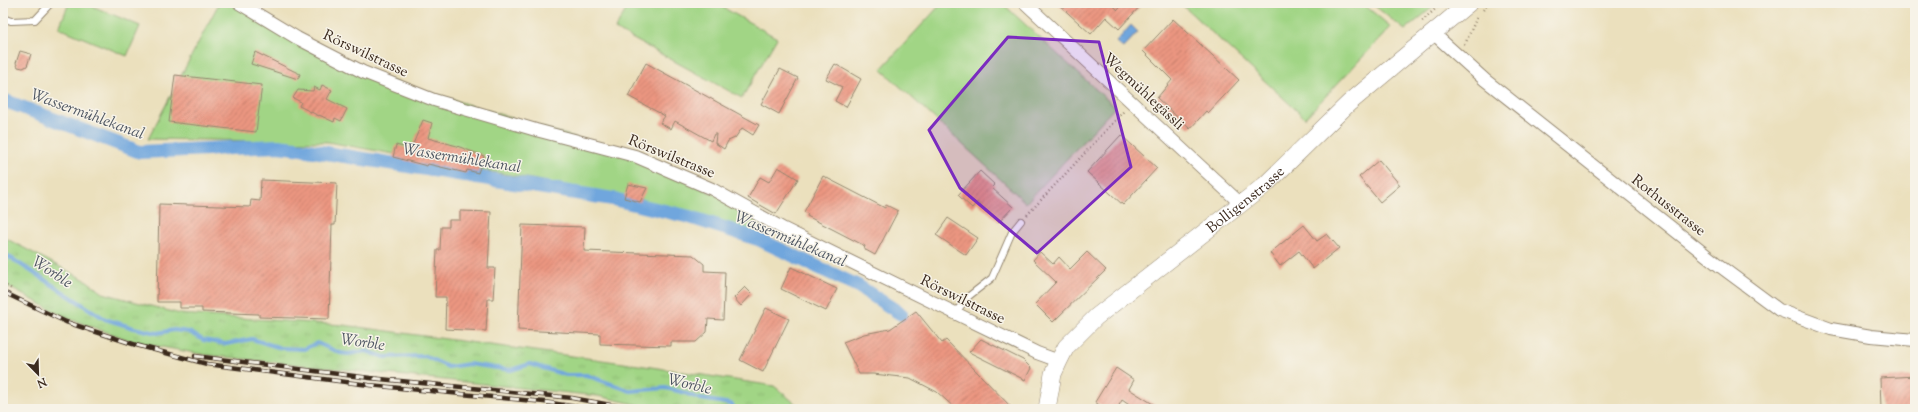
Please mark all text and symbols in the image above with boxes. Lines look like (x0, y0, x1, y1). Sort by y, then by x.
street label: Rörswilstrasse (319, 25, 412, 83)
street label: Wegmühlegässli (1098, 49, 1188, 135)
water label: Wassermühlekanal (27, 84, 147, 147)
street label: Rörswilstrasse (625, 130, 718, 184)
water label: Wassermühlekanal (401, 139, 523, 180)
street label: Bolligenstrasse (1203, 162, 1290, 239)
street label: Rothusstrasse (1626, 170, 1710, 242)
water label: Wassermühlekanal (730, 206, 850, 274)
water label: Worble (27, 251, 77, 295)
street label: Rörswilstrasse (916, 271, 1008, 330)
water label: Worble (339, 329, 386, 358)
north arrow (18, 354, 58, 394)
water label: Worble (665, 369, 714, 402)
text: N (34, 373, 50, 391)

